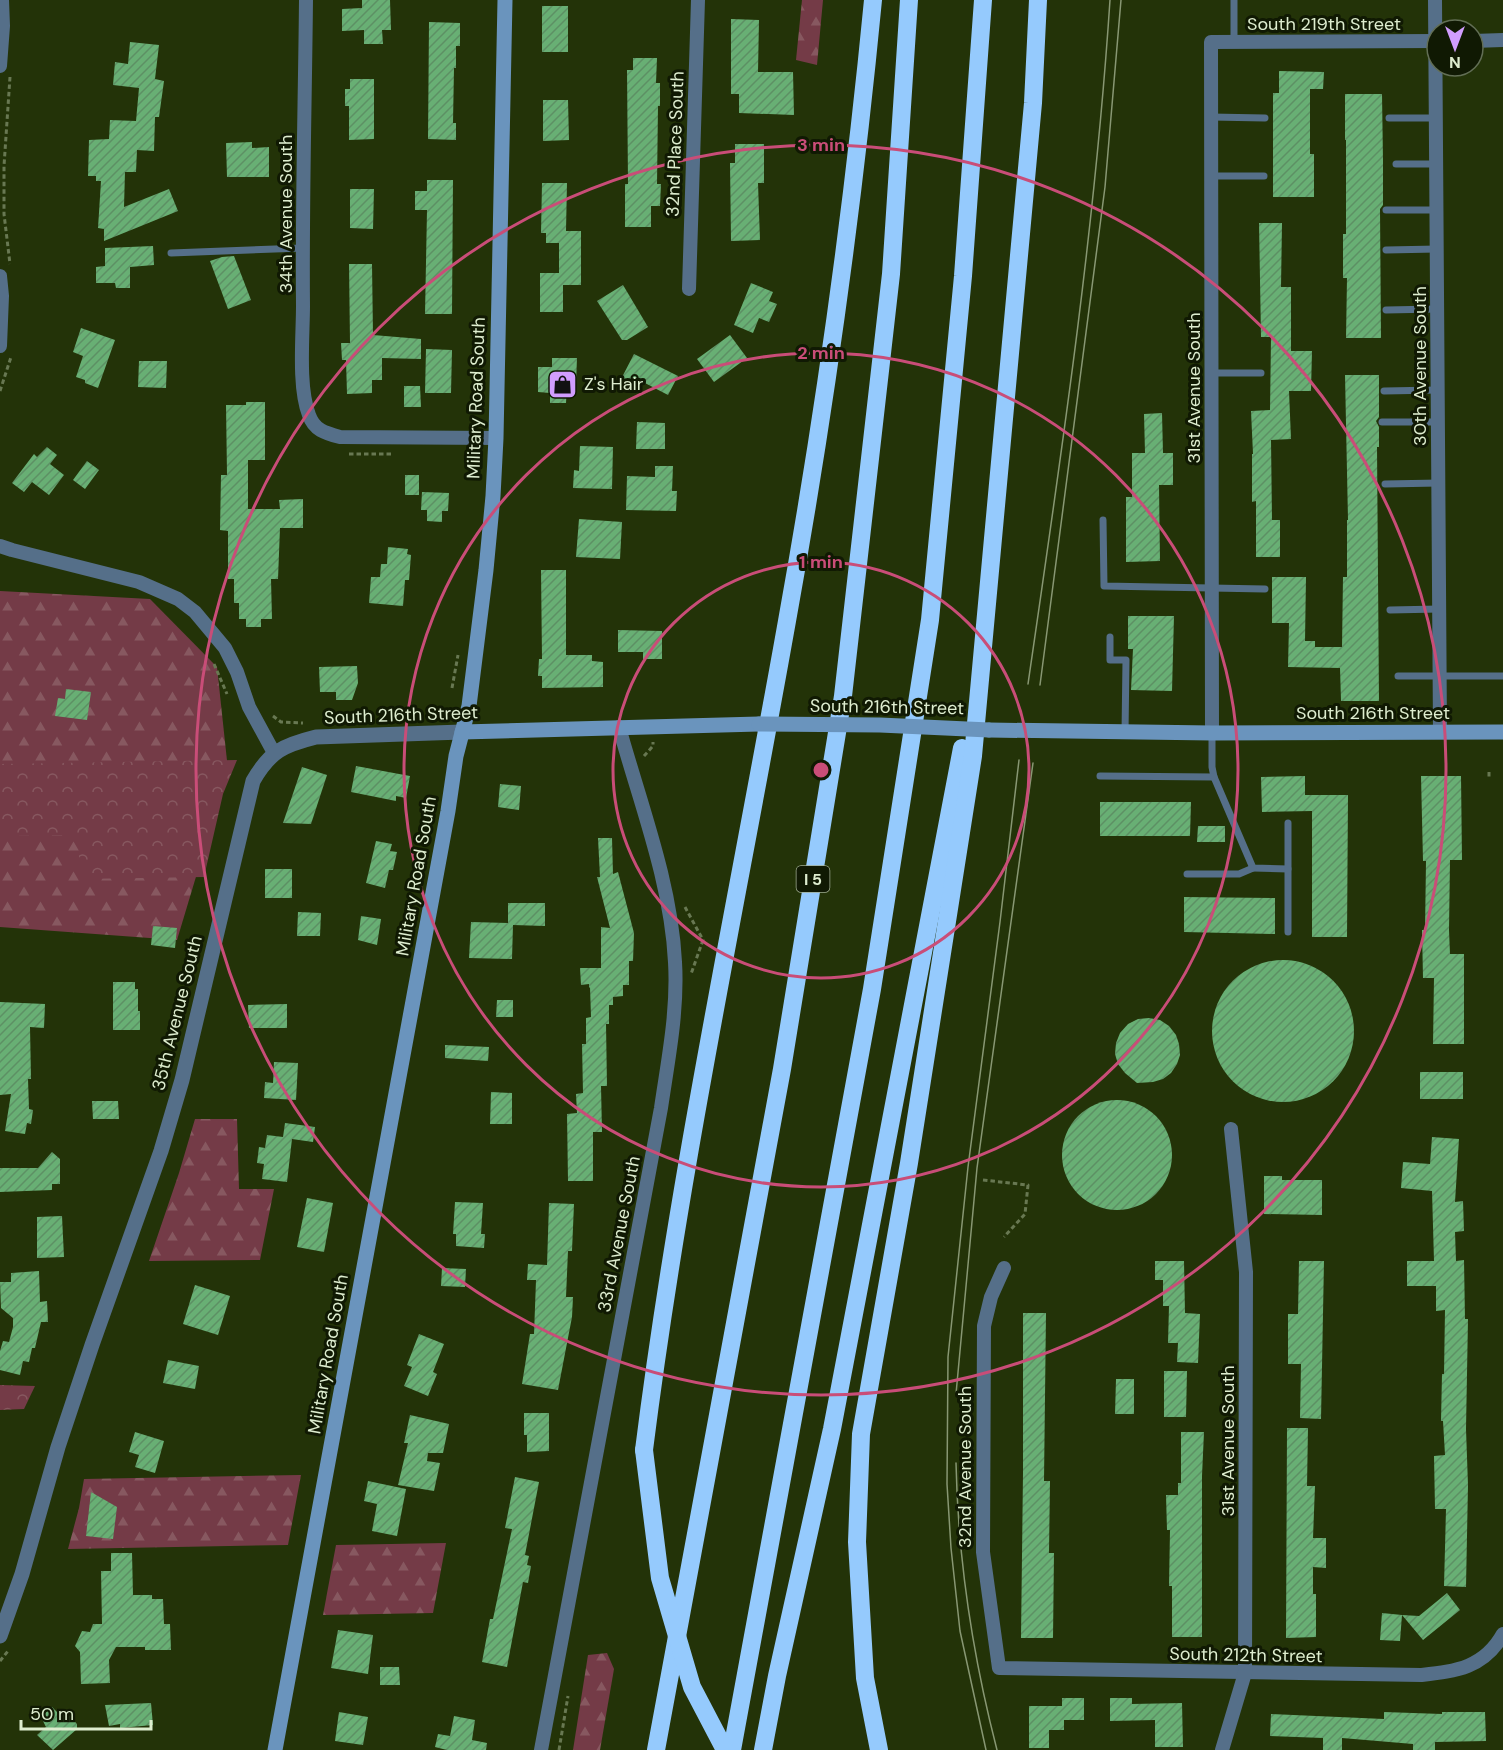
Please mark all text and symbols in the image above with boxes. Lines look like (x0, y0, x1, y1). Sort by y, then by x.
street label: South 219th Street (1247, 12, 1401, 36)
north arrow (1425, 18, 1485, 78)
text: N (1449, 52, 1461, 73)
street label: 32nd Place South (660, 71, 690, 217)
text: 3 min (797, 133, 845, 157)
street label: 34th Avenue South (274, 135, 298, 293)
street label: 30th Avenue South (1408, 286, 1432, 446)
street label: 31st Avenue South (1182, 312, 1206, 464)
street label: Military Road South (461, 317, 491, 479)
text: 2 min (797, 341, 845, 365)
shop icon: Z's Hair (547, 368, 579, 400)
place label: Z's Hair (584, 372, 644, 396)
text: 1 min (799, 550, 843, 574)
street label: South 216th Street (810, 694, 964, 720)
street label: South 216th Street (324, 700, 478, 730)
street label: South 216th Street (1296, 701, 1450, 725)
centre of rings (811, 760, 831, 780)
street label: Military Road South (390, 794, 442, 958)
road number: I 5 (796, 866, 830, 892)
street label: 35th Avenue South (146, 933, 208, 1093)
street label: 33rd Avenue South (592, 1154, 646, 1314)
street label: Military Road South (302, 1272, 354, 1436)
street label: 31st Avenue South (1216, 1365, 1240, 1517)
street label: 32nd Avenue South (953, 1386, 977, 1548)
street label: South 212th Street (1169, 1642, 1323, 1668)
scale bar (21, 1693, 152, 1731)
text: 50 m (30, 1702, 74, 1726)

